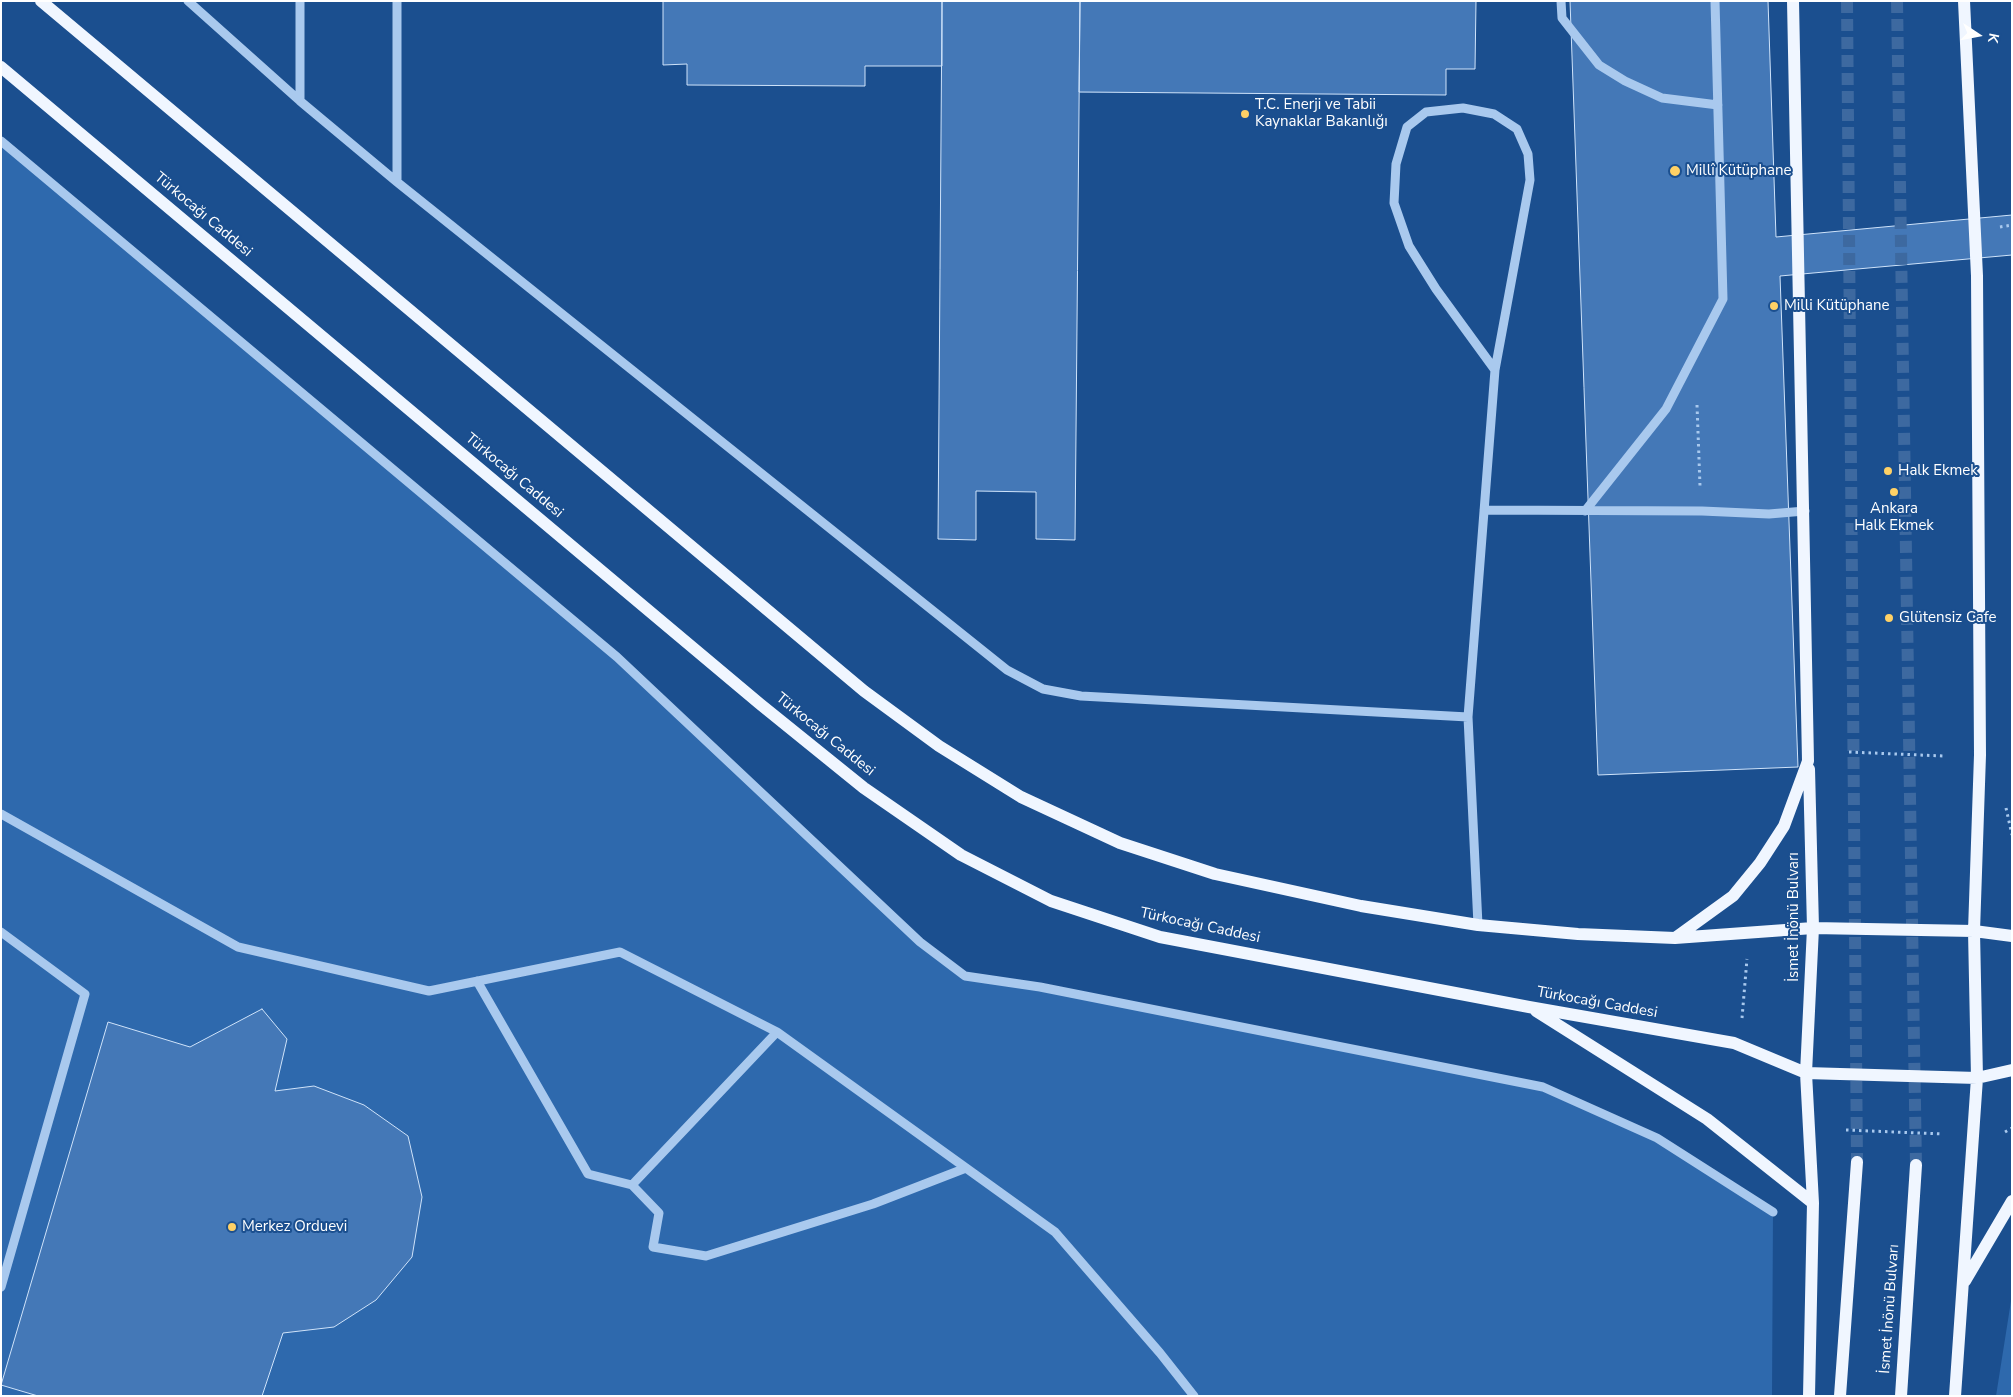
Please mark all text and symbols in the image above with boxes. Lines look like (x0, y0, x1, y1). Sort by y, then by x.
north arrow (1953, 10, 2003, 60)
text: K (1983, 32, 2003, 44)
place label: T.C. Enerji ve Tabii Kaynaklar Bakanlığı (1255, 96, 1388, 131)
marker: T.C. Enerji ve Tabii Kaynaklar Bakanlığı (1239, 108, 1251, 120)
place label: Millî Kütüphane (1686, 162, 1792, 180)
marker: Millî Kütüphane (1668, 164, 1682, 178)
street label: Türkocağı Caddesi (150, 169, 256, 261)
place label: Milli Kütüphane (1784, 297, 1890, 315)
marker: Milli Kütüphane (1768, 300, 1780, 312)
street label: Türkocağı Caddesi (461, 430, 567, 522)
place label: Halk Ekmek (1898, 462, 1978, 480)
marker: Halk Ekmek (1882, 465, 1894, 477)
marker: Ankara Halk Ekmek (1888, 486, 1900, 498)
place label: Ankara Halk Ekmek (1854, 500, 1934, 535)
place label: Glütensiz Cafe (1899, 609, 1996, 627)
marker: Glütensiz Cafe (1883, 612, 1895, 624)
street label: Türkocağı Caddesi (772, 690, 878, 780)
street label: İsmet İnönü Bulvarı (1785, 852, 1803, 982)
street label: Türkocağı Caddesi (1138, 904, 1262, 948)
street label: Türkocağı Caddesi (1535, 984, 1659, 1022)
place label: Merkez Orduevi (242, 1218, 347, 1236)
marker: Merkez Orduevi (226, 1221, 238, 1233)
street label: İsmet İnönü Bulvarı (1876, 1244, 1904, 1374)

